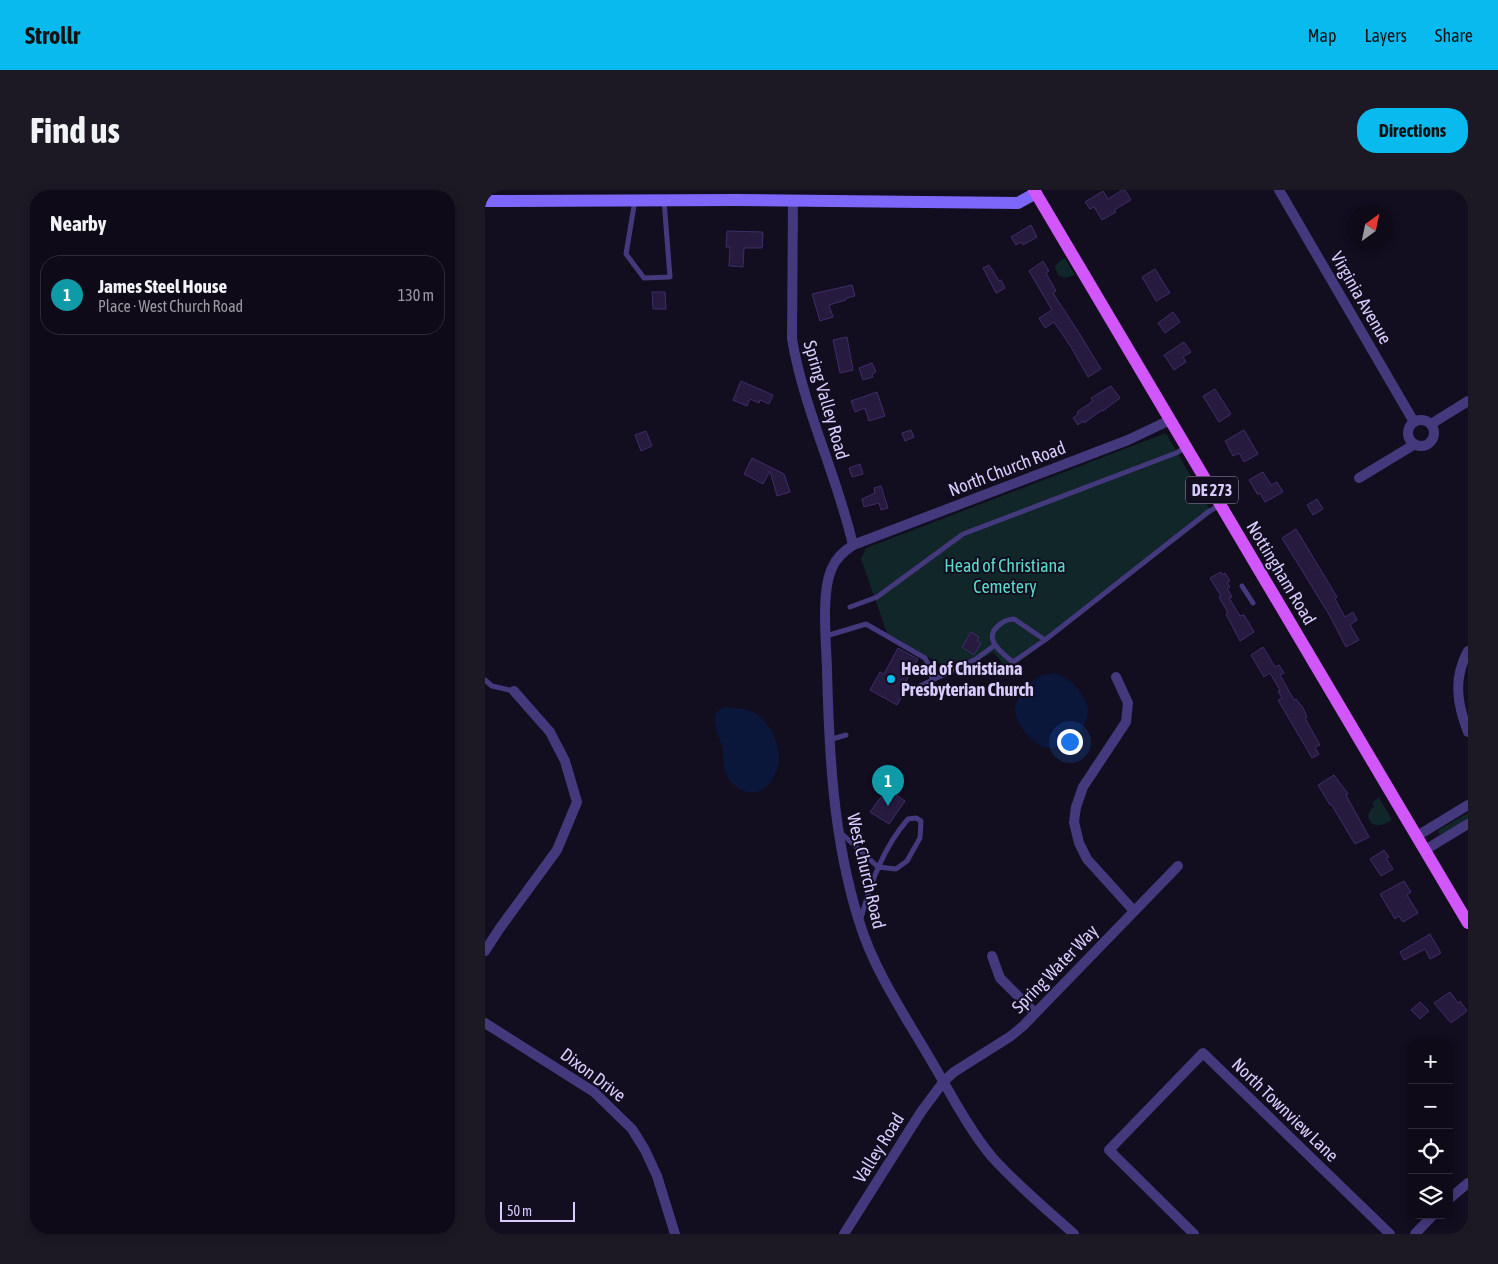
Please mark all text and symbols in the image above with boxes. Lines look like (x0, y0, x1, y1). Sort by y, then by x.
text: Strollr (25, 22, 80, 49)
text: Map (1307, 25, 1336, 46)
text: Layers (1364, 25, 1407, 46)
text: Share (1435, 25, 1473, 46)
button: Directions (1357, 108, 1468, 153)
text: Find us (30, 110, 120, 150)
north arrow (1348, 205, 1393, 250)
text: Nearby (50, 211, 106, 235)
street label: Virginia Avenue (1327, 248, 1396, 348)
text: James Steel House (98, 275, 227, 297)
text: 1 (63, 286, 71, 304)
text: 130 m (398, 286, 434, 304)
text: Place · West Church Road (98, 297, 243, 315)
street label: Spring Valley Road (799, 338, 853, 462)
street label: North Church Road (945, 437, 1068, 500)
road number: DE 273 (1186, 476, 1238, 504)
street label: Nottingham Road (1242, 517, 1321, 628)
park label: Head of Christiana Cemetery (944, 555, 1066, 597)
place label: Head of Christiana Presbyterian Church (901, 658, 1034, 700)
marker: Head of Christiana Presbyterian Church (885, 673, 897, 685)
your location (1057, 729, 1083, 755)
pin: 1 (872, 765, 904, 806)
street label: West Church Road (843, 811, 890, 931)
street label: Spring Water Way (1007, 920, 1102, 1017)
map controls (1408, 1039, 1453, 1219)
button: + (1408, 1039, 1453, 1084)
street label: Dixon Drive (557, 1043, 630, 1106)
street label: North Townview Lane (1228, 1053, 1343, 1166)
button: − (1408, 1084, 1453, 1129)
street label: Valley Road (849, 1109, 908, 1186)
button: locate (1408, 1129, 1453, 1174)
button: layers (1408, 1174, 1453, 1219)
scale bar (500, 1199, 575, 1222)
text: 50 m (507, 1203, 532, 1219)

